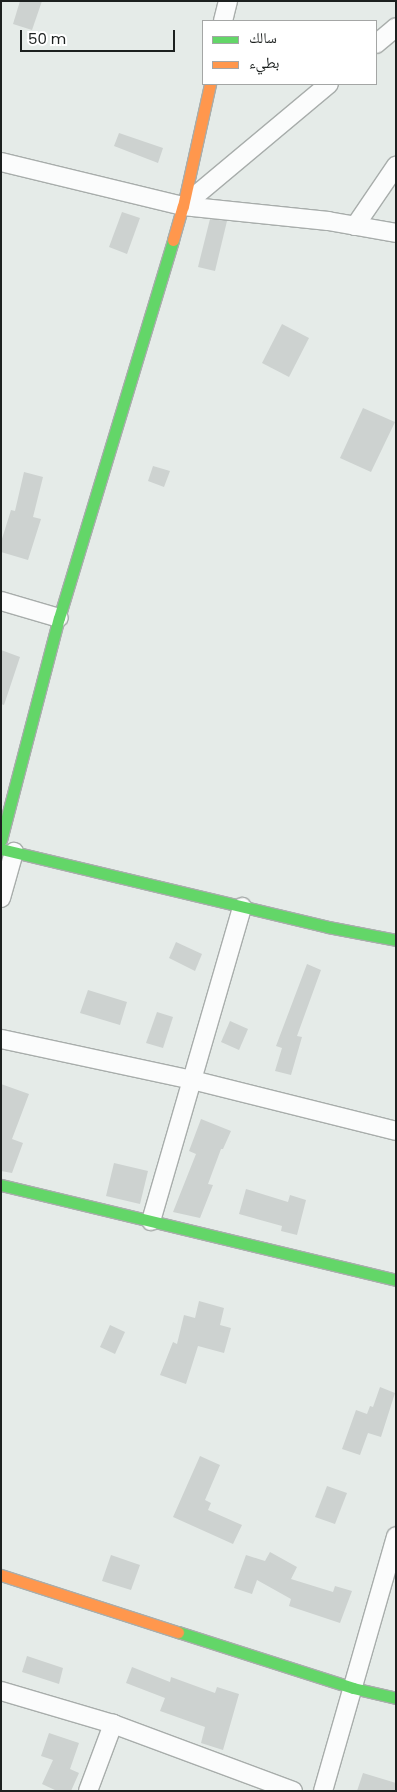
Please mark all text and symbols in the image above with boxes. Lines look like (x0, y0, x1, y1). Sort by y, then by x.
scale bar (22, 20, 178, 52)
legend (202, 20, 377, 85)
text: سالك (249, 27, 277, 48)
text: 50 m (28, 28, 66, 49)
text: بطيء (249, 52, 279, 73)

